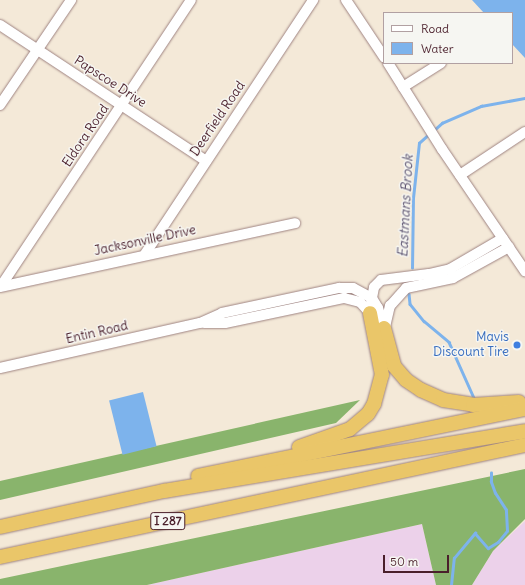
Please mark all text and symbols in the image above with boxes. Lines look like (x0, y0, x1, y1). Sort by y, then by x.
legend (383, 12, 513, 64)
text: Road (421, 21, 449, 36)
text: Water (421, 41, 454, 56)
street label: Papscoe Drive (71, 53, 149, 111)
street label: Deerfield Road (187, 79, 249, 159)
street label: Eldora Road (59, 102, 113, 170)
water label: Eastmans Brook (394, 154, 416, 258)
street label: Jacksonville Drive (93, 223, 197, 259)
street label: Entin Road (64, 318, 130, 348)
place label: Mavis Discount Tire (433, 330, 509, 361)
marker: Mavis Discount Tire (512, 340, 522, 350)
road number: I 287 (150, 511, 186, 531)
scale bar (385, 547, 451, 573)
text: 50 m (390, 554, 418, 569)

